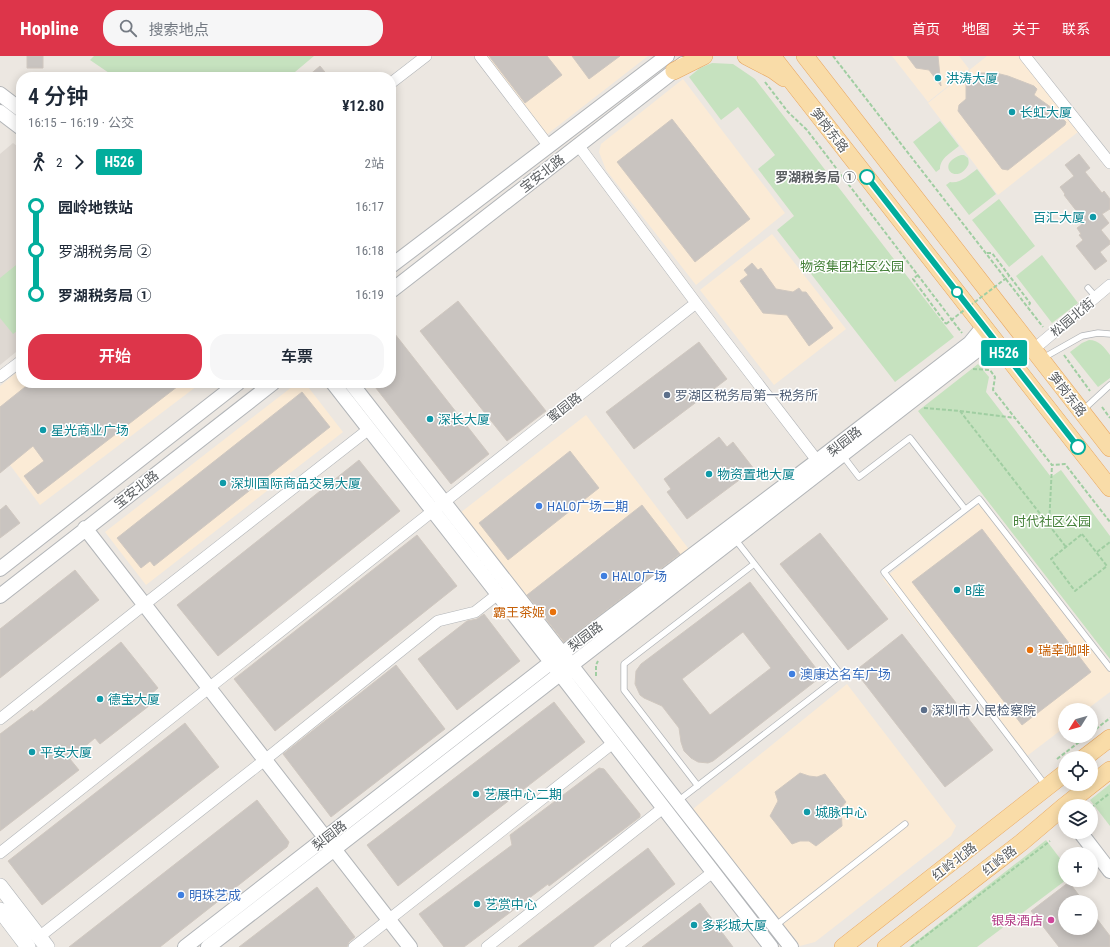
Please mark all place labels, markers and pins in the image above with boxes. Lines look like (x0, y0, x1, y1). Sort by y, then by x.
place label: 洪涛大厦 (946, 71, 998, 86)
marker: 洪涛大厦 (933, 73, 943, 83)
place label: 长虹大厦 (1020, 105, 1072, 120)
marker: 长虹大厦 (1007, 107, 1017, 117)
marker: 罗湖税务局 ① (859, 169, 875, 185)
place label: 罗湖税务局 ① (775, 170, 856, 185)
place label: 百汇大厦 (1033, 210, 1085, 225)
marker: 百汇大厦 (1088, 212, 1098, 222)
unlabelled marker (951, 286, 963, 298)
place label: 罗湖区税务局第一税务所 (675, 388, 818, 403)
marker: 罗湖区税务局第一税务所 (662, 390, 672, 400)
place label: 深长大厦 (438, 412, 490, 427)
marker: 深长大厦 (425, 414, 435, 424)
place label: 星光商业广场 (51, 423, 129, 438)
marker: 星光商业广场 (38, 425, 48, 435)
unlabelled marker (1070, 439, 1086, 455)
place label: 物资置地大厦 (717, 467, 795, 482)
marker: 物资置地大厦 (704, 469, 714, 479)
place label: 深圳国际商品交易大厦 (231, 476, 361, 491)
marker: 深圳国际商品交易大厦 (218, 478, 228, 488)
place label: HALO广场二期 (547, 499, 628, 514)
marker: HALO广场二期 (534, 501, 544, 511)
place label: HALO广场 (612, 569, 667, 584)
marker: HALO广场 (599, 571, 609, 581)
place label: B座 (965, 583, 985, 598)
marker: B座 (952, 585, 962, 595)
place label: 霸王茶姬 (493, 605, 545, 620)
marker: 霸王茶姬 (548, 607, 558, 617)
place label: 瑞幸咖啡 (1038, 643, 1090, 658)
marker: 瑞幸咖啡 (1025, 645, 1035, 655)
place label: 澳康达名车广场 (800, 667, 891, 682)
marker: 澳康达名车广场 (787, 669, 797, 679)
place label: 德宝大厦 (108, 692, 160, 707)
marker: 德宝大厦 (95, 694, 105, 704)
place label: 深圳市人民检察院 (932, 703, 1036, 718)
marker: 深圳市人民检察院 (919, 705, 929, 715)
place label: 平安大厦 (40, 745, 92, 760)
marker: 平安大厦 (27, 747, 37, 757)
place label: 艺展中心二期 (484, 787, 562, 802)
marker: 艺展中心二期 (471, 789, 481, 799)
place label: 城脉中心 (815, 805, 867, 820)
marker: 城脉中心 (802, 807, 812, 817)
place label: 明珠艺成 (189, 888, 241, 903)
marker: 明珠艺成 (176, 890, 186, 900)
place label: 艺赏中心 (485, 897, 537, 912)
marker: 艺赏中心 (472, 899, 482, 909)
place label: 银泉酒店 (991, 913, 1043, 928)
marker: 银泉酒店 (1046, 915, 1056, 925)
place label: 多彩城大厦 (702, 918, 767, 933)
marker: 多彩城大厦 (689, 920, 699, 930)

